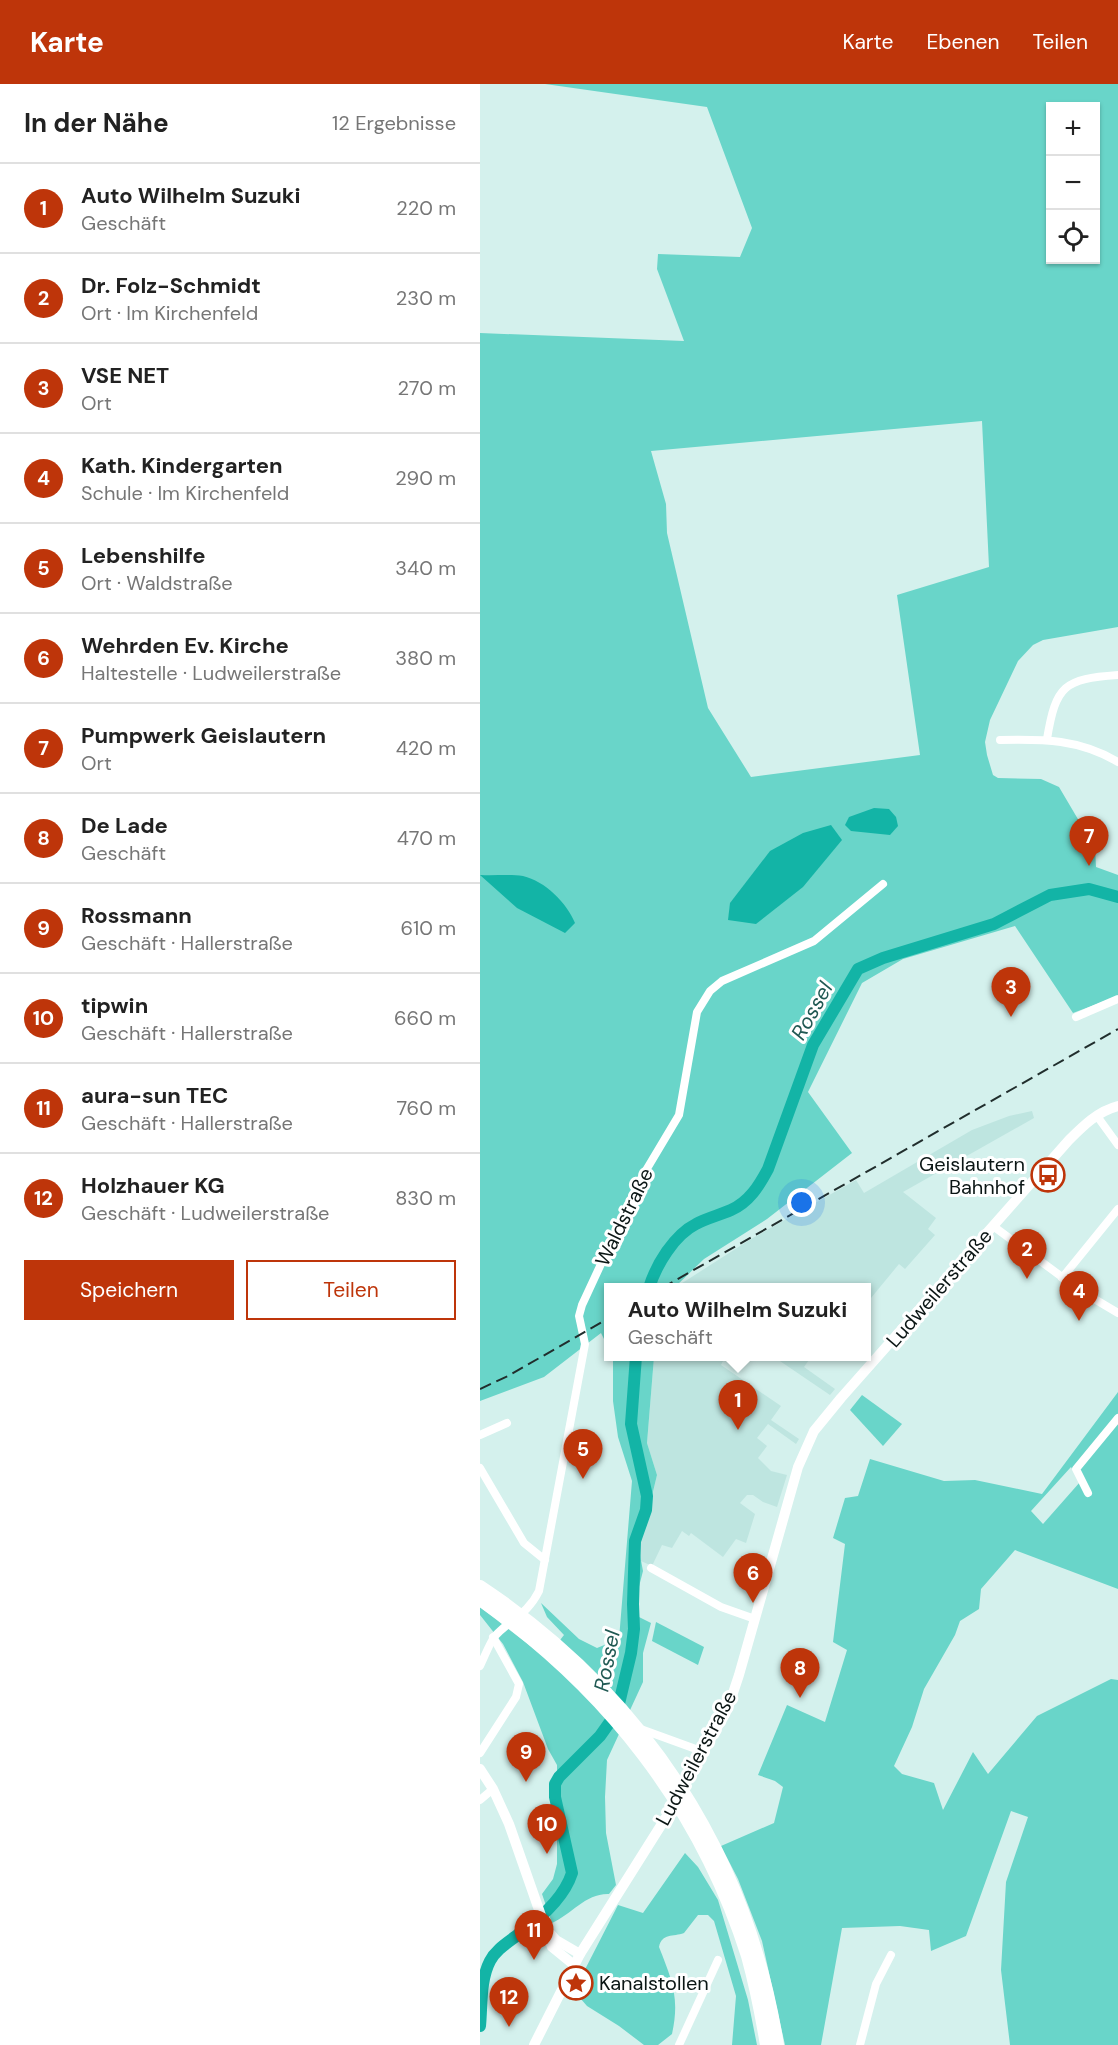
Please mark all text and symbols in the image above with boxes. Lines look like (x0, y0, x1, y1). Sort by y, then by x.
text: Karte (30, 24, 104, 61)
text: Karte (843, 28, 893, 56)
text: Ebenen (926, 28, 999, 56)
text: Teilen (1032, 28, 1088, 56)
map controls (1046, 102, 1100, 264)
button: + (1046, 102, 1100, 156)
text: In der Nähe (24, 106, 169, 140)
text: 12 Ergebnisse (332, 110, 456, 136)
button: − (1046, 156, 1100, 210)
text: Auto Wilhelm Suzuki (81, 181, 301, 210)
text: 1 (40, 195, 47, 221)
text: 220 m (396, 195, 456, 221)
text: Geschäft (81, 210, 166, 236)
button: locate (1046, 210, 1100, 264)
text: Dr. Folz-Schmidt (81, 271, 261, 300)
text: 2 (38, 285, 49, 311)
text: 230 m (396, 285, 456, 311)
text: Ort · Im Kirchenfeld (81, 300, 258, 326)
text: VSE NET (81, 361, 169, 390)
text: 3 (37, 375, 50, 401)
text: 270 m (398, 375, 456, 401)
text: Ort (81, 390, 112, 416)
text: Kath. Kindergarten (81, 451, 283, 480)
text: 4 (37, 465, 50, 491)
text: 290 m (395, 465, 456, 491)
text: Schule · Im Kirchenfeld (81, 480, 289, 506)
text: Lebenshilfe (81, 541, 205, 570)
text: 5 (37, 555, 50, 581)
text: 340 m (395, 555, 456, 581)
text: Ort · Waldstraße (81, 570, 233, 596)
text: Wehrden Ev. Kirche (81, 631, 289, 660)
text: 6 (37, 645, 50, 671)
text: 380 m (395, 645, 456, 671)
text: Haltestelle · Ludweilerstraße (81, 660, 341, 686)
text: Pumpwerk Geislautern (81, 721, 326, 750)
text: 7 (38, 735, 49, 761)
text: 420 m (396, 735, 456, 761)
text: Ort (81, 750, 112, 776)
text: De Lade (81, 811, 168, 840)
pin: 7 (1070, 816, 1108, 866)
text: 8 (37, 825, 50, 851)
text: 470 m (397, 825, 456, 851)
text: Geschäft (81, 840, 166, 866)
text: Rossmann (81, 901, 192, 930)
text: 9 (37, 915, 50, 941)
text: 610 m (400, 915, 456, 941)
text: Geschäft · Hallerstraße (81, 930, 293, 956)
pin: 3 (992, 968, 1030, 1017)
water label: Rossel (785, 977, 839, 1045)
text: tipwin (81, 991, 148, 1020)
text: 10 (33, 1005, 54, 1031)
text: 660 m (394, 1005, 456, 1031)
text: Geschäft · Hallerstraße (81, 1020, 293, 1046)
text: aura-sun TEC (81, 1081, 228, 1110)
text: 11 (36, 1095, 51, 1121)
text: 760 m (396, 1095, 456, 1121)
text: Geschäft · Hallerstraße (81, 1110, 293, 1136)
place label: Geislautern Bahnhof (919, 1151, 1025, 1200)
bus stop icon: Geislautern Bahnhof (1030, 1157, 1066, 1193)
street label: Waldstraße (589, 1164, 659, 1270)
text: Holzhauer KG (81, 1171, 225, 1200)
text: 12 (34, 1185, 53, 1211)
text: 830 m (395, 1185, 456, 1211)
your location (787, 1188, 816, 1217)
text: Geschäft · Ludweilerstraße (81, 1200, 329, 1226)
street label: Ludweilerstraße (880, 1223, 998, 1353)
pin: 2 (1008, 1230, 1046, 1279)
button: Speichern (24, 1260, 234, 1320)
button: Teilen (246, 1260, 456, 1320)
pin: 4 (1060, 1272, 1098, 1321)
popup (604, 1283, 871, 1361)
text: Auto Wilhelm Suzuki (628, 1295, 847, 1324)
text: Geschäft (628, 1324, 713, 1350)
pin: 1 (718, 1380, 758, 1430)
pin: 5 (564, 1430, 602, 1479)
pin: 6 (734, 1554, 772, 1603)
water label: Rossel (587, 1628, 627, 1694)
pin: 8 (780, 1648, 820, 1698)
street label: Ludweilerstraße (650, 1686, 742, 1830)
pin: 9 (506, 1732, 546, 1782)
pin: 10 (528, 1804, 566, 1854)
pin: 11 (514, 1910, 554, 1960)
place icon: Kanalstollen (558, 1965, 594, 2001)
place label: Kanalstollen (599, 1970, 709, 1996)
pin: 12 (489, 1978, 528, 2027)

